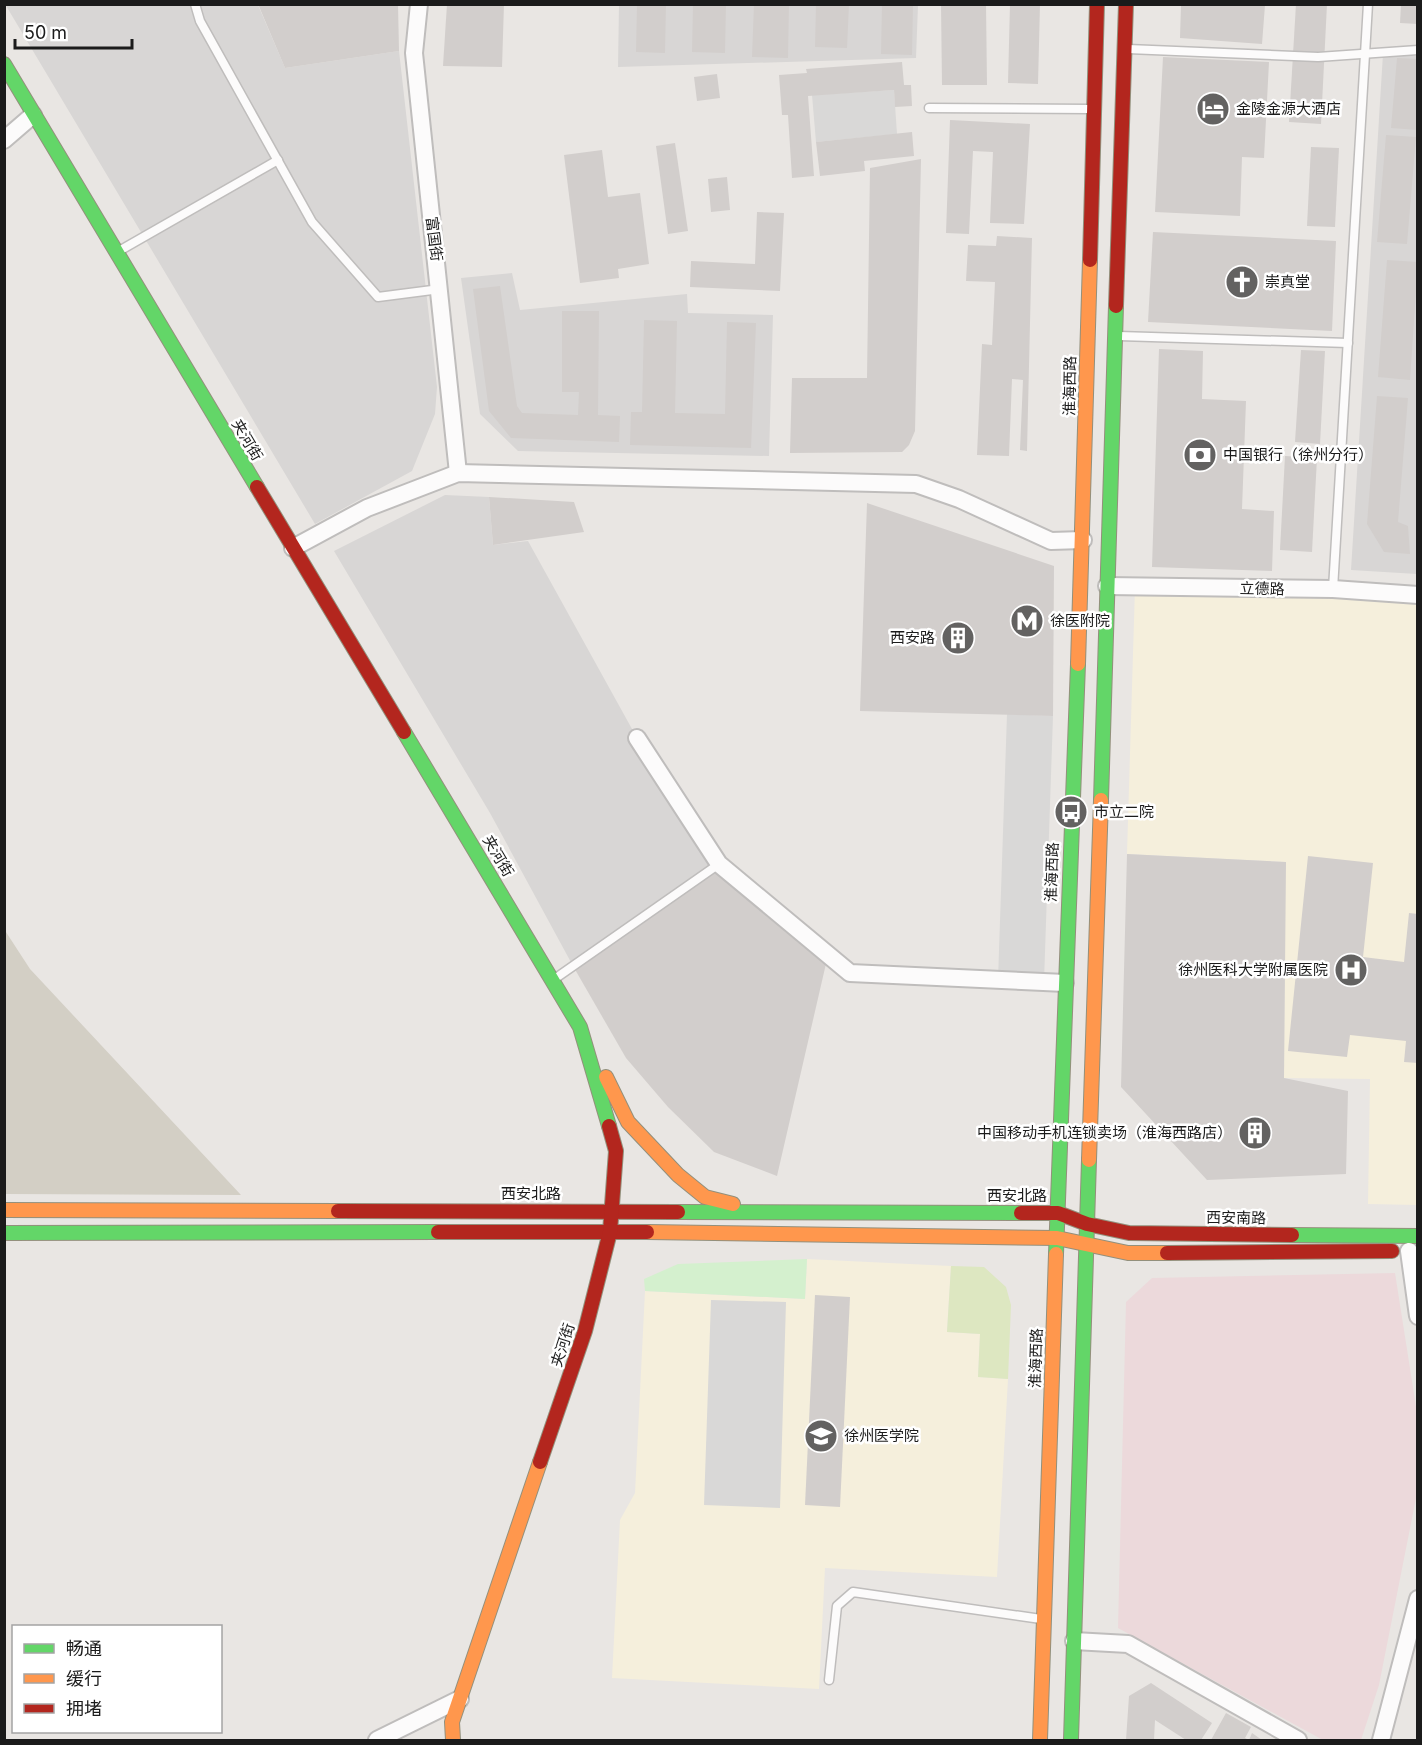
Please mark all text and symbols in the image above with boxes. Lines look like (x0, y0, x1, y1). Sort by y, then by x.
scale bar (15, 12, 132, 50)
text: 50 m (24, 22, 67, 43)
hotel icon: 金陵金源大酒店 (1195, 91, 1231, 127)
place label: 金陵金源大酒店 (1236, 99, 1341, 118)
street label: 富国街 (422, 215, 447, 262)
church icon: 崇真堂 (1224, 264, 1260, 300)
place label: 崇真堂 (1265, 272, 1310, 291)
street label: 淮海西路 (1059, 356, 1080, 416)
street label: 夹河街 (228, 416, 267, 464)
bank icon: 中国银行（徐州分行） (1182, 437, 1218, 473)
place label: 中国银行（徐州分行） (1223, 445, 1373, 464)
street label: 立德路 (1239, 579, 1285, 598)
metro station icon: 徐医附院 (1009, 603, 1045, 639)
place label: 徐医附院 (1050, 611, 1110, 630)
building icon: 西安路 (940, 620, 976, 656)
place label: 西安路 (890, 628, 935, 647)
bus stop icon: 市立二院 (1053, 794, 1089, 830)
place label: 市立二院 (1094, 802, 1154, 821)
street label: 夹河街 (479, 832, 518, 880)
street label: 淮海西路 (1041, 842, 1062, 902)
hospital icon: 徐州医科大学附属医院 (1333, 952, 1369, 988)
place label: 徐州医科大学附属医院 (1178, 960, 1328, 979)
building icon: 中国移动手机连锁卖场（淮海西路店） (1237, 1115, 1273, 1151)
place label: 中国移动手机连锁卖场（淮海西路店） (977, 1123, 1232, 1142)
street label: 西安北路 (501, 1184, 561, 1203)
street label: 西安北路 (987, 1186, 1047, 1205)
street label: 西安南路 (1206, 1207, 1266, 1228)
street label: 夹河街 (547, 1321, 579, 1369)
street label: 淮海西路 (1025, 1328, 1046, 1388)
school or university icon: 徐州医学院 (803, 1418, 839, 1454)
place label: 徐州医学院 (844, 1426, 919, 1445)
legend (12, 1625, 222, 1733)
text: 畅通 (66, 1638, 102, 1659)
text: 缓行 (66, 1668, 102, 1689)
text: 拥堵 (66, 1698, 102, 1719)

